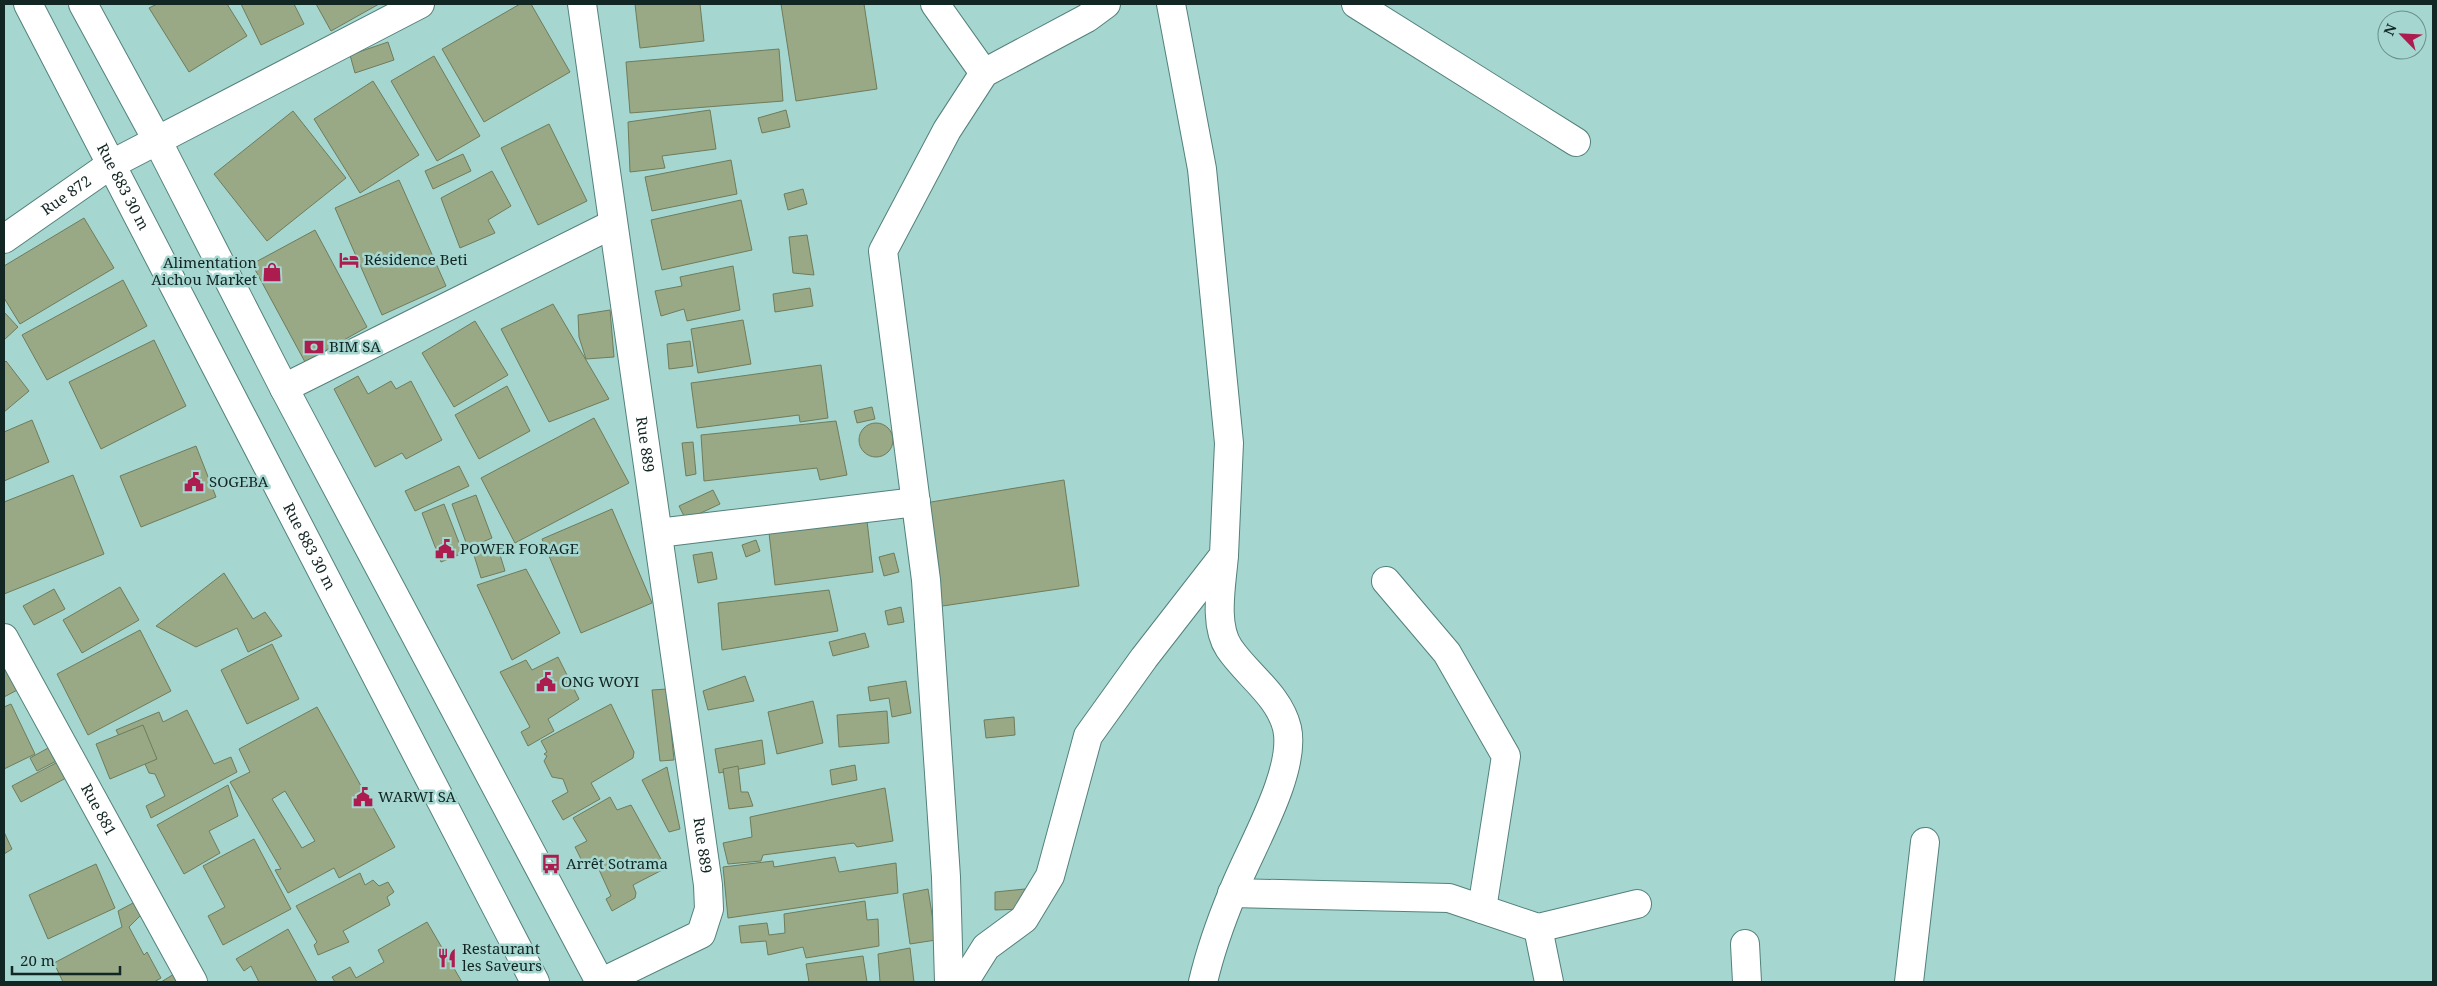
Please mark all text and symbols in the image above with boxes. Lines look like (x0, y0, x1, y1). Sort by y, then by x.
north arrow (2377, 10, 2427, 60)
text: N (2379, 21, 2401, 38)
street label: Rue 883 30 m (93, 140, 154, 233)
street label: Rue 872 (37, 170, 95, 219)
hotel icon: Résidence Beti (338, 249, 360, 271)
place label: Résidence Beti (364, 249, 468, 269)
place label: Alimentation Aichou Market (151, 252, 257, 289)
shop icon: Alimentation Aichou Market (261, 261, 283, 283)
bank icon: BIM SA (303, 336, 325, 358)
place label: BIM SA (329, 336, 381, 356)
street label: Rue 889 (632, 415, 660, 474)
public building icon: SOGEBA (183, 471, 205, 493)
place label: SOGEBA (209, 471, 269, 491)
street label: Rue 883 30 m (279, 499, 341, 593)
public building icon: POWER FORAGE (434, 538, 456, 560)
place label: POWER FORAGE (460, 538, 579, 558)
public building icon: ONG WOYI (535, 671, 557, 693)
place label: ONG WOYI (561, 671, 639, 691)
street label: Rue 881 (77, 780, 122, 839)
public building icon: WARWI SA (352, 786, 374, 808)
place label: WARWI SA (378, 786, 457, 806)
street label: Rue 889 (689, 816, 717, 875)
bus stop icon: Arrêt Sotrama (540, 853, 562, 875)
place label: Arrêt Sotrama (566, 853, 668, 873)
place label: Restaurant les Saveurs (462, 938, 542, 975)
scale bar (12, 944, 120, 976)
restaurant icon: Restaurant les Saveurs (436, 947, 458, 969)
text: 20 m (20, 950, 55, 970)

